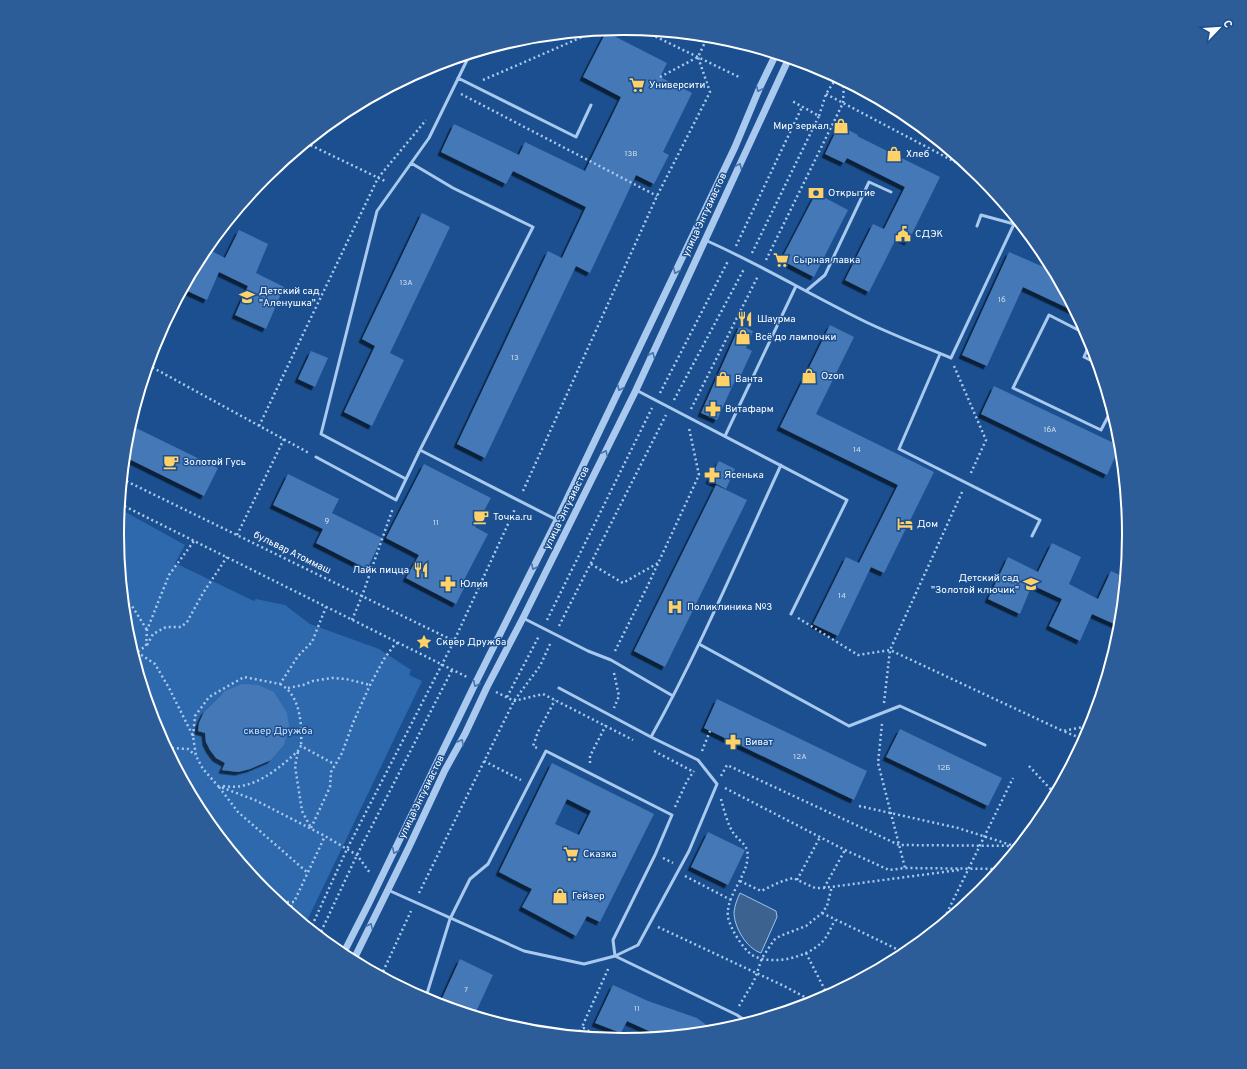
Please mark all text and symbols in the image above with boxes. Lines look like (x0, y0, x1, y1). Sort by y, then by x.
north arrow (1199, 8, 1239, 48)
text: С (1219, 18, 1235, 30)
supermarket icon: Университи (628, 76, 646, 94)
place label: Университи (649, 79, 705, 92)
one-way arrow (756, 86, 764, 93)
shop icon: Мир зеркал (832, 117, 850, 135)
place label: Мир зеркал (773, 120, 829, 133)
shop icon: Хлеб (885, 145, 903, 163)
place label: Хлеб (906, 148, 930, 161)
house number: 13В (624, 149, 638, 159)
one-way arrow (734, 163, 742, 171)
street label: улица Энтузиастов (680, 171, 730, 259)
bank icon: Открытие (807, 184, 825, 202)
place label: Открытие (828, 187, 875, 200)
public building icon: СДЭК (894, 225, 912, 243)
place label: СДЭК (915, 228, 943, 241)
supermarket icon: Сырная лавка (772, 251, 790, 269)
place label: Сырная лавка (793, 254, 860, 267)
one-way arrow (673, 267, 681, 274)
house number: 13А (399, 278, 413, 288)
place label: Детский сад "Аленушка" (259, 285, 320, 310)
school or university icon: Детский сад "Аленушка" (238, 288, 256, 306)
house number: 16 (998, 295, 1006, 305)
restaurant icon: Шаурма (736, 310, 754, 328)
place label: Шаурма (757, 313, 796, 326)
shop icon: Всё до лампочки (734, 328, 752, 346)
place label: Всё до лампочки (755, 331, 836, 344)
one-way arrow (647, 352, 655, 359)
house number: 13 (511, 353, 519, 363)
shop icon: Ozon (800, 367, 818, 385)
shop icon: Ванта (714, 370, 732, 388)
place label: Ozon (821, 370, 844, 383)
place label: Ванта (735, 373, 763, 386)
one-way arrow (617, 384, 625, 392)
pharmacy icon: Витафарм (704, 400, 722, 418)
place label: Витафарм (725, 403, 774, 416)
house number: 16А (1043, 425, 1057, 435)
house number: 14 (853, 445, 861, 455)
one-way arrow (600, 449, 608, 457)
cafe icon: Золотой Гусь (162, 453, 180, 471)
place label: Золотой Гусь (183, 456, 246, 469)
street label: улица Энтузиастов (541, 464, 593, 552)
pharmacy icon: Ясенька (703, 466, 721, 484)
place label: Ясенька (724, 469, 764, 482)
cafe icon: Точка.ru (472, 508, 490, 526)
place label: Точка.ru (493, 511, 532, 524)
hotel icon: Дом (896, 515, 914, 533)
house number: 9 (325, 516, 330, 526)
house number: 11 (433, 518, 439, 528)
place label: Дом (917, 518, 938, 531)
street label: бульвар Атоммаш (251, 529, 333, 577)
restaurant icon: Лайк пицца (412, 561, 430, 579)
one-way arrow (531, 563, 539, 570)
place label: Лайк пицца (353, 564, 409, 577)
place label: Детский сад "Золотой ключик" (931, 572, 1019, 597)
pharmacy icon: Юлия (439, 575, 457, 593)
school or university icon: Детский сад "Золотой ключик" (1022, 575, 1040, 593)
place label: Юлия (460, 578, 488, 591)
house number: 14 (838, 591, 846, 601)
hospital icon: Поликлиника №3 (666, 598, 684, 616)
place label: Поликлиника №3 (687, 601, 772, 614)
place icon: Сквер Дружба (415, 633, 433, 651)
place label: Сквер Дружба (436, 636, 506, 649)
one-way arrow (473, 679, 481, 687)
park label: сквер Дружба (244, 725, 312, 738)
pharmacy icon: Виват (724, 733, 742, 751)
place label: Виват (745, 736, 773, 749)
one-way arrow (456, 739, 463, 746)
house number: 12А (793, 752, 807, 762)
street label: улица Энтузиастов (396, 753, 448, 841)
house number: 12Б (937, 763, 951, 773)
supermarket icon: Сказка (562, 845, 580, 863)
one-way arrow (392, 847, 399, 854)
place label: Сказка (583, 848, 617, 861)
shop icon: Гейзер (551, 887, 569, 905)
place label: Гейзер (572, 890, 605, 903)
one-way arrow (365, 923, 373, 931)
house number: 7 (464, 985, 468, 995)
house number: 11 (634, 1004, 640, 1014)

